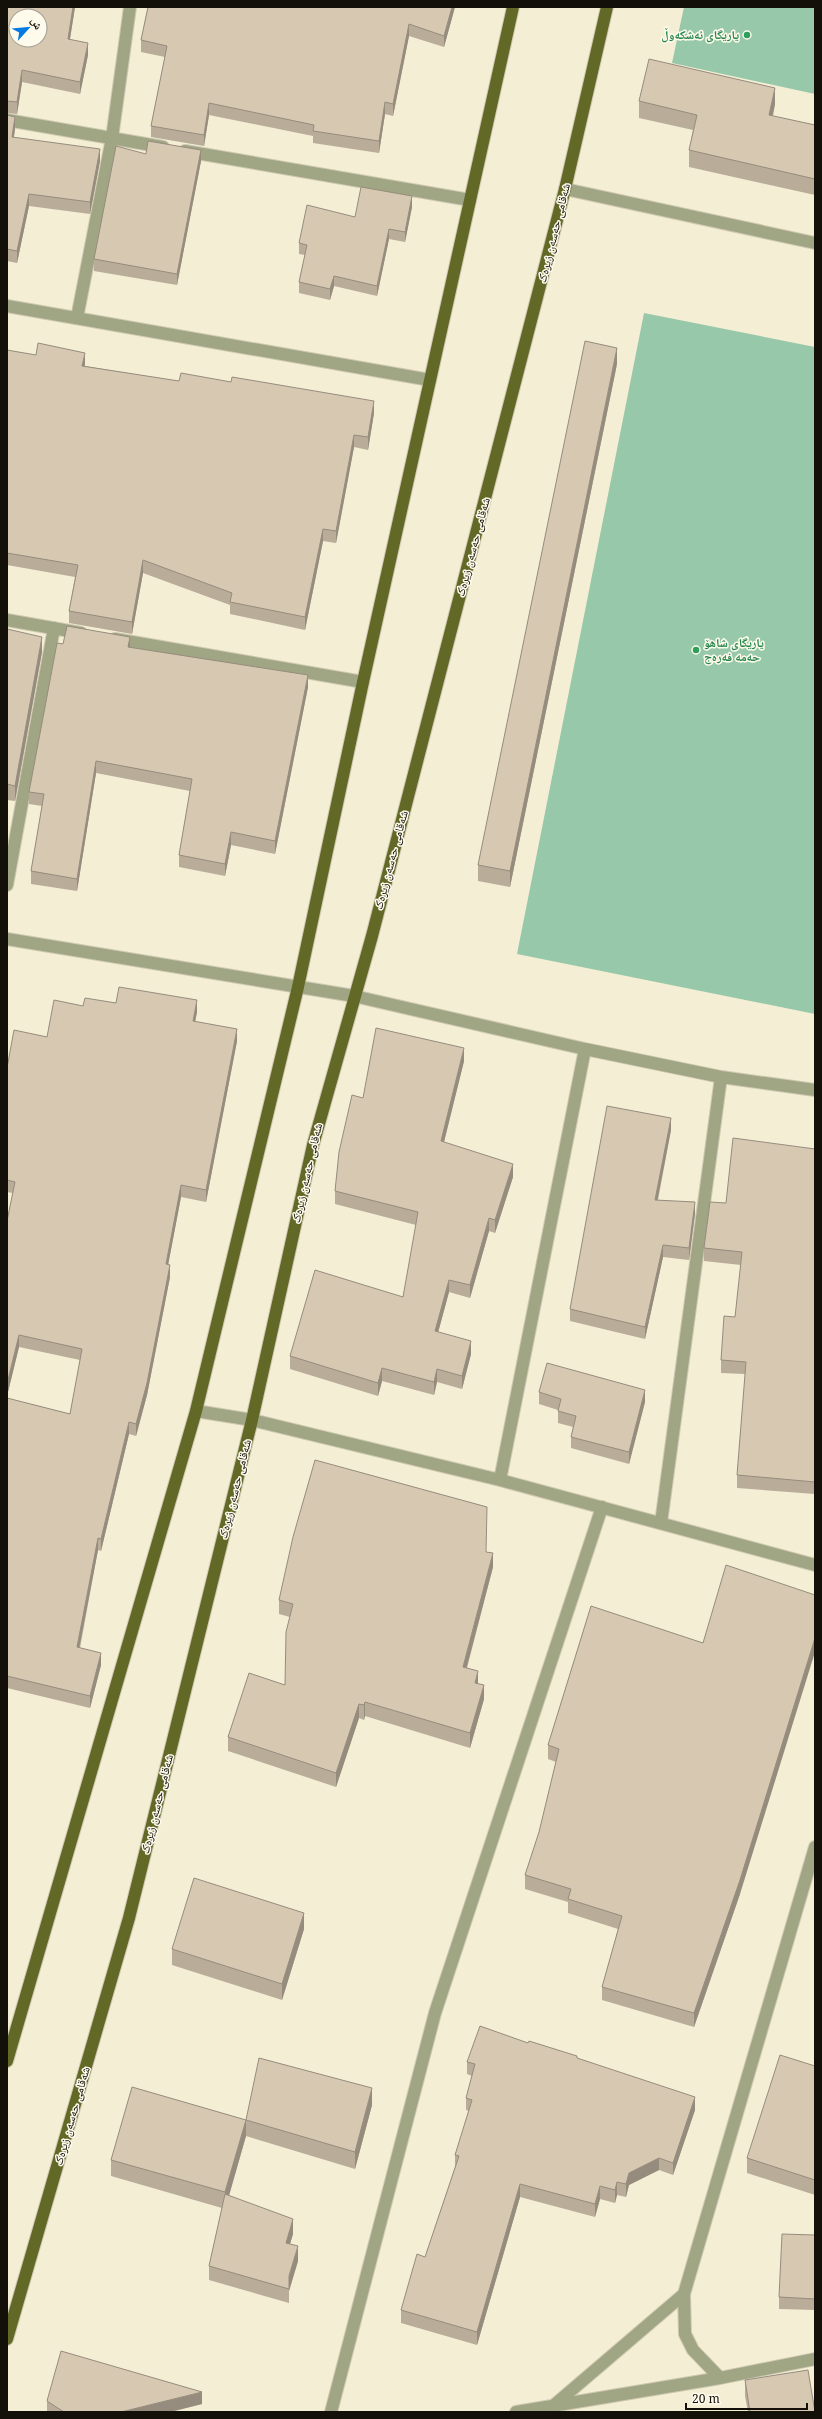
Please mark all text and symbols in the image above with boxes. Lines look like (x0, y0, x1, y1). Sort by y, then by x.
north arrow (8, 8, 48, 48)
text: ش (27, 15, 47, 33)
place label: یاریگای ئەشکەوڵ (661, 26, 739, 43)
marker: یاریگای ئەشکەوڵ (742, 30, 752, 40)
street label: شەقامی حەسەن زیرەک (533, 181, 574, 284)
street label: شەقامی حەسەن زیرەک (451, 495, 494, 598)
place label: یاریگای شاهۆ حەمە فەرەج (704, 634, 764, 665)
marker: یاریگای شاهۆ حەمە فەرەج (691, 645, 701, 655)
street label: شەقامی حەسەن زیرەک (369, 808, 412, 911)
street label: شەقامی حەسەن زیرەک (287, 1121, 326, 1224)
street label: شەقامی حەسەن زیرەک (214, 1437, 255, 1540)
street label: شەقامی حەسەن زیرەک (136, 1752, 177, 1855)
street label: شەقامی حەسەن زیرەک (49, 2064, 94, 2167)
scale bar (686, 2385, 807, 2411)
text: 20 m (692, 2390, 720, 2407)

